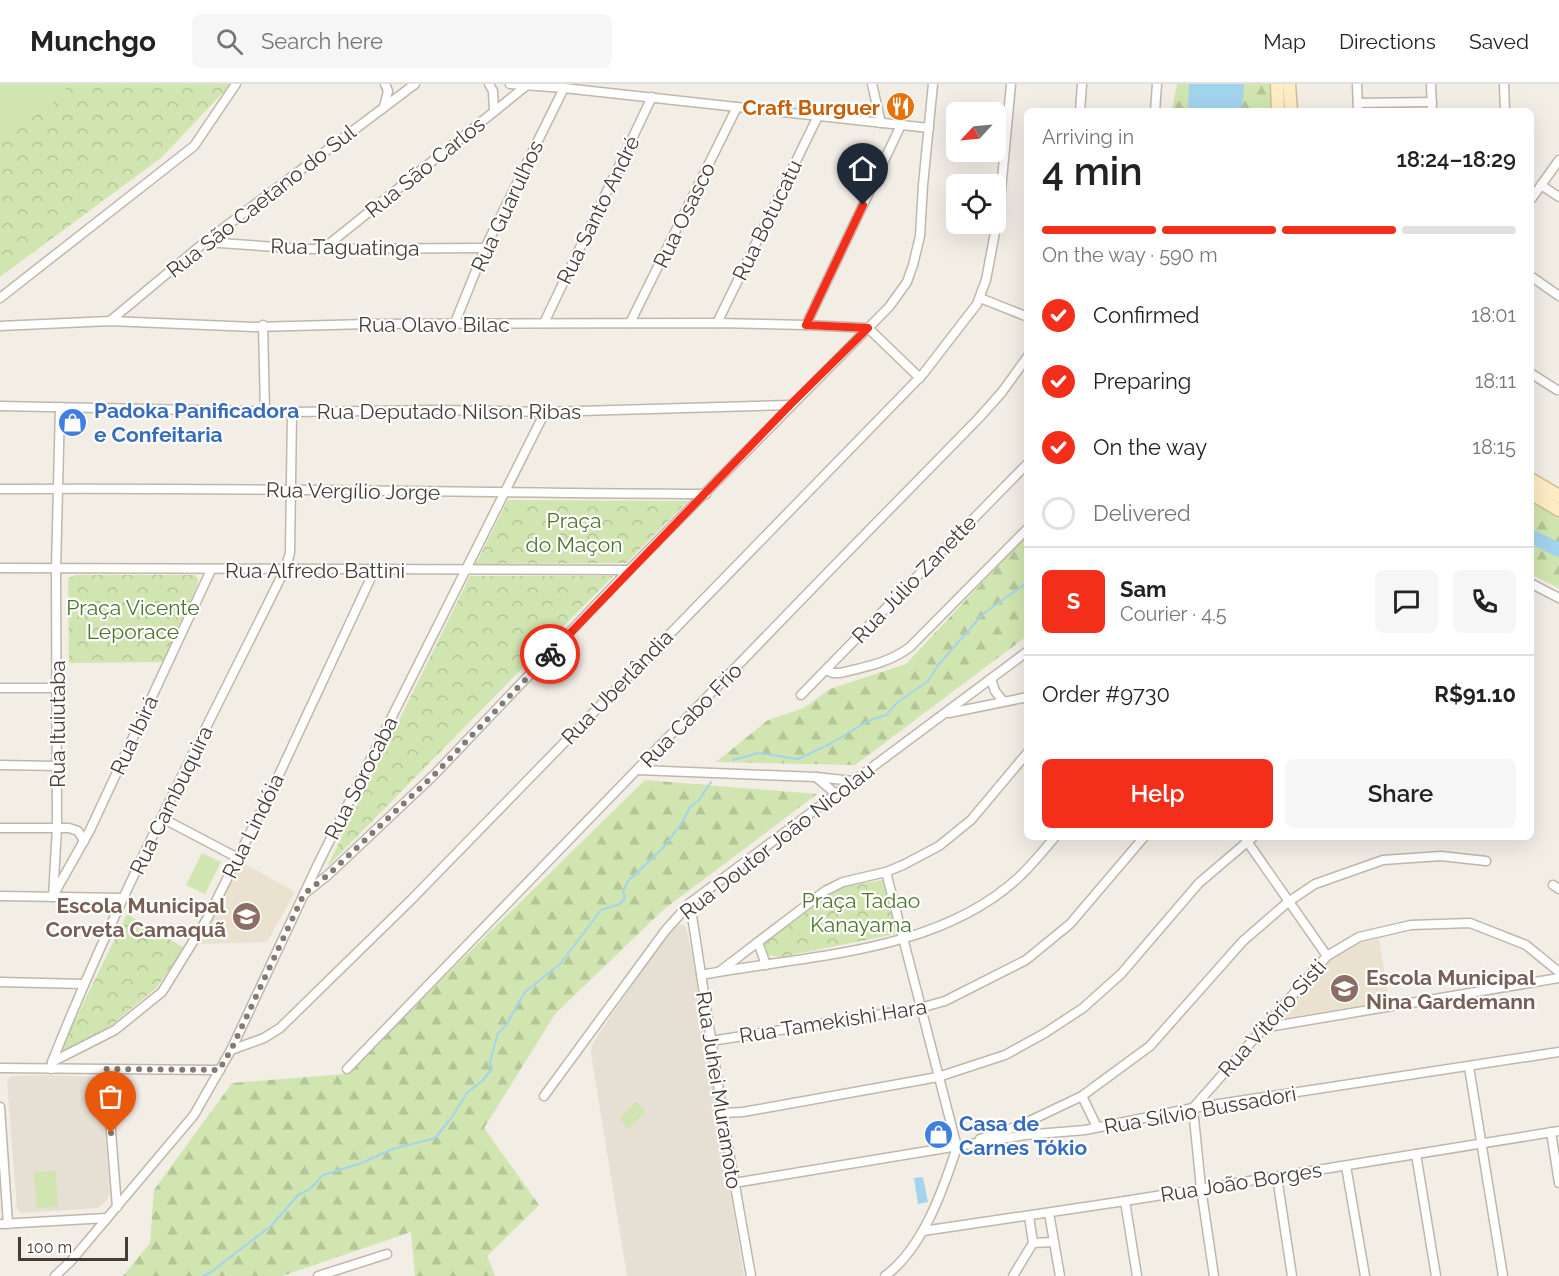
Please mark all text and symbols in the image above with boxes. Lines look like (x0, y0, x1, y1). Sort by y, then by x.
search box (192, 14, 612, 68)
text: Munchgo (30, 25, 156, 58)
icon: search (213, 25, 246, 58)
text: Search here (261, 28, 383, 54)
text: Map (1263, 29, 1306, 54)
text: Directions (1339, 29, 1436, 54)
text: Saved (1469, 29, 1529, 54)
restaurant icon: Craft Burguer (885, 91, 917, 123)
place label: Craft Burguer (742, 95, 880, 120)
north arrow (946, 102, 1006, 162)
map controls (946, 102, 1006, 234)
street label: Rua São Carlos (360, 111, 490, 223)
street label: Rua São Caetano do Sul (161, 119, 361, 283)
text: Arriving in (1042, 125, 1134, 149)
street label: Rua Santo André (551, 132, 645, 288)
street label: Rua Guarulhos (466, 136, 548, 276)
pin (837, 143, 888, 205)
text: 18:24–18:29 (1396, 146, 1516, 172)
text: 4 min (1042, 148, 1143, 194)
icon: home (846, 152, 879, 185)
street label: Rua Botucatu (727, 156, 807, 284)
street label: Rua Osasco (648, 158, 720, 272)
button: locate (946, 174, 1006, 234)
street label: Rua Taguatinga (270, 233, 420, 261)
text: On the way · 590 m (1042, 243, 1218, 267)
icon: check (1042, 299, 1075, 332)
text: Confirmed (1093, 302, 1200, 328)
text: 18:01 (1471, 303, 1516, 327)
street label: Rua Olavo Bilac (358, 312, 510, 337)
icon: check (1042, 365, 1075, 398)
text: Preparing (1093, 368, 1191, 394)
text: 18:11 (1475, 369, 1516, 393)
place label: Padoka Panificadora e Confeitaria (94, 398, 299, 447)
street label: Rua Deputado Nilson Ribas (317, 399, 581, 424)
shop icon: Padoka Panificadora e Confeitaria (57, 406, 89, 438)
icon: check (1042, 431, 1075, 464)
text: On the way (1093, 434, 1207, 460)
text: 18:15 (1472, 435, 1516, 459)
street label: Rua Vergílio Jorge (266, 477, 440, 505)
text: Delivered (1093, 500, 1191, 526)
park label: Praça do Maçon (526, 508, 622, 557)
street label: Rua Júlio Zanette (847, 510, 981, 648)
street label: Rua Alfredo Battini (225, 558, 405, 583)
button: chat (1375, 570, 1438, 633)
button: phone (1453, 570, 1516, 633)
text: Sam (1120, 576, 1167, 602)
text: S (1067, 588, 1080, 614)
park label: Praça Vicente Leporace (66, 595, 200, 644)
text: Courier · 4.5 (1120, 602, 1227, 626)
courier (520, 624, 580, 684)
street label: Rua Uberlândia (556, 624, 678, 750)
icon: bike (534, 638, 567, 671)
street label: Rua Cabo Frio (635, 658, 747, 772)
street label: Rua Ituiutaba (45, 660, 70, 788)
text: Order #9730 (1042, 681, 1170, 707)
text: R$91.10 (1434, 681, 1516, 707)
street label: Rua Ibirá (105, 691, 163, 779)
street label: Rua Sorocaba (319, 712, 403, 844)
street label: Rua Cambuquira (124, 722, 218, 878)
street label: Rua Doutor João Nicolau (675, 757, 879, 925)
button: Help (1042, 759, 1273, 828)
button: Share (1285, 759, 1516, 828)
street label: Rua Lindóia (217, 770, 289, 882)
park label: Praça Tadao Kanayama (802, 888, 920, 937)
place label: Escola Municipal Corveta Camaquã (46, 893, 226, 942)
school or university icon: Escola Municipal Corveta Camaquã (231, 901, 263, 933)
street label: Rua Vitório Sisti (1213, 954, 1331, 1082)
place label: Escola Municipal Nina Gardemann (1366, 965, 1536, 1014)
school or university icon: Escola Municipal Nina Gardemann (1329, 973, 1361, 1005)
street label: Rua Juhei Muramoto (691, 989, 747, 1191)
street label: Rua Tamekishi Hara (737, 994, 929, 1048)
pin (85, 1071, 136, 1133)
icon: bag (94, 1080, 127, 1113)
street label: Rua Sílvio Bussadori (1102, 1081, 1298, 1139)
place label: Casa de Carnes Tókio (959, 1111, 1087, 1160)
shop icon: Casa de Carnes Tókio (922, 1119, 954, 1151)
street label: Rua João Borges (1159, 1157, 1323, 1207)
scale bar (18, 1234, 128, 1262)
text: 100 m (27, 1238, 72, 1257)

